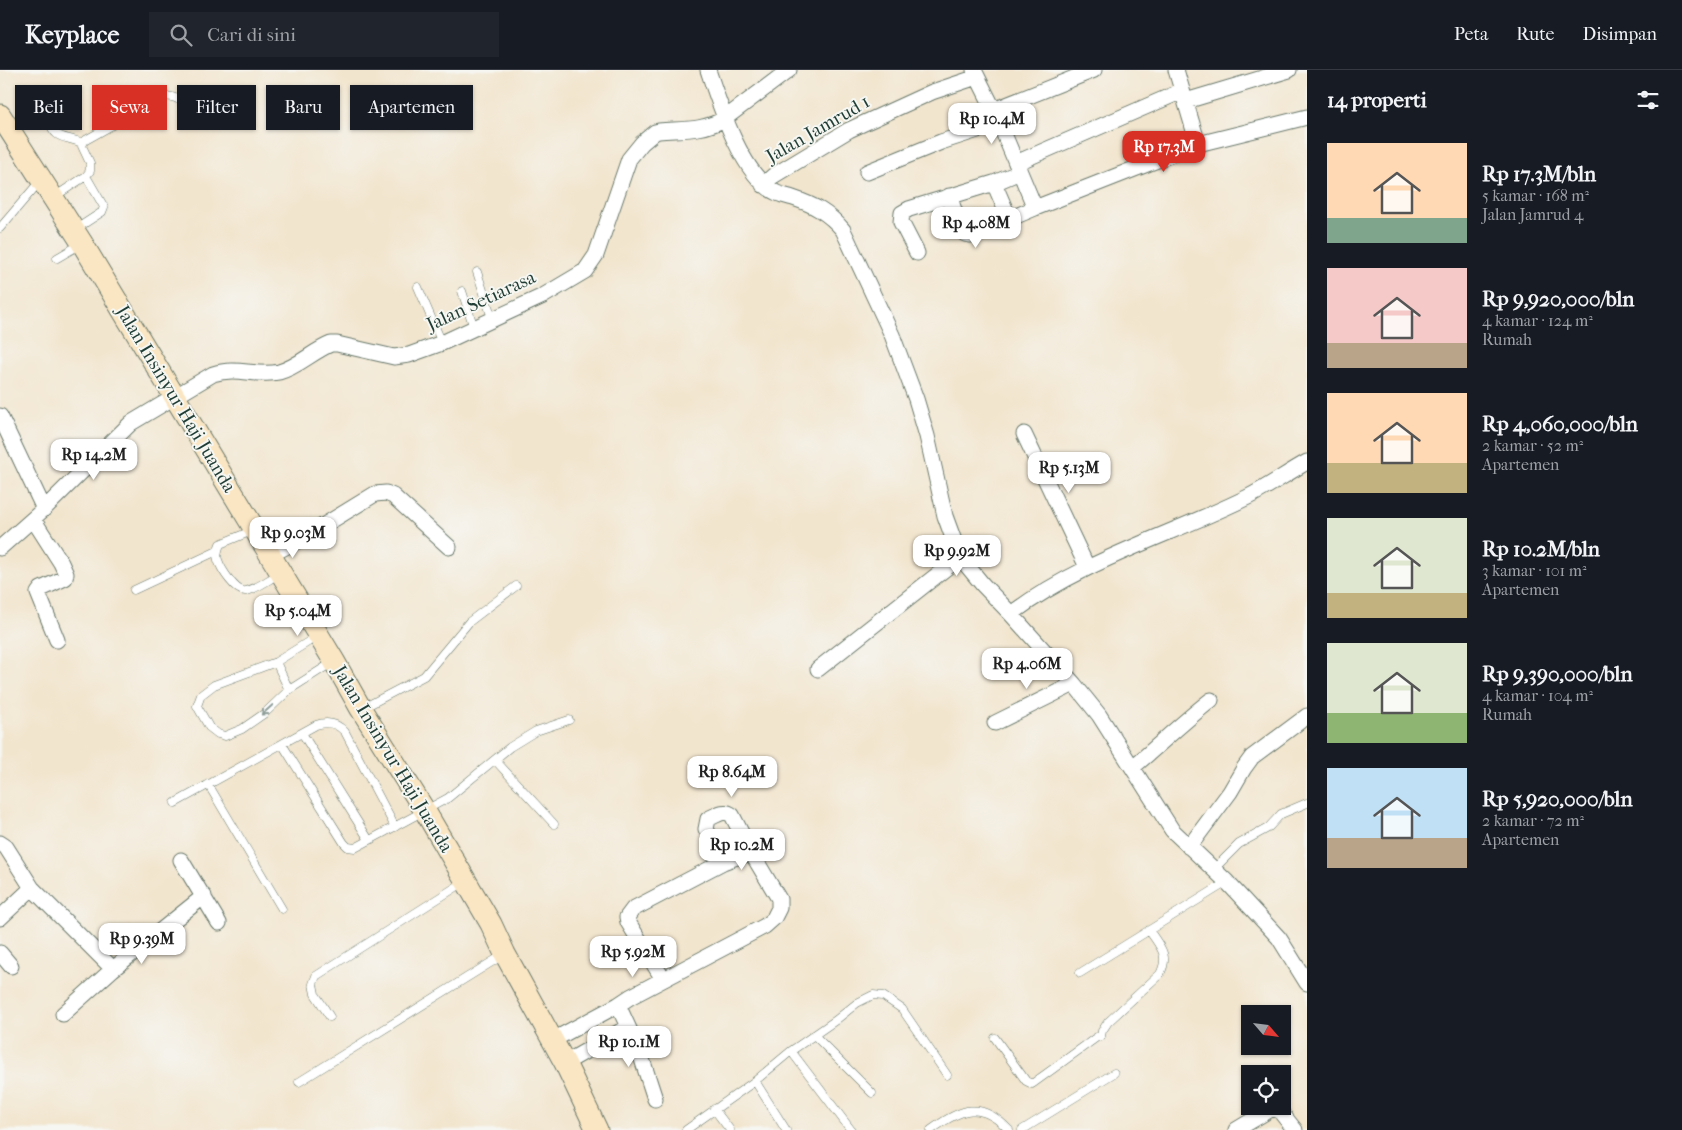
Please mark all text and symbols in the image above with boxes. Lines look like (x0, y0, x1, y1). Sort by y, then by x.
search box (149, 12, 499, 57)
text: Keyplace (25, 21, 119, 49)
icon: search (167, 21, 195, 49)
text: Cari di sini (207, 24, 296, 46)
text: Peta (1454, 24, 1488, 45)
text: Rute (1516, 24, 1554, 45)
text: Disimpan (1582, 24, 1657, 45)
chip: Beli (15, 85, 82, 130)
chip: Sewa (92, 85, 167, 130)
chip: Filter (177, 85, 256, 130)
chip: Baru (266, 85, 340, 130)
chip: Apartemen (350, 85, 473, 130)
icon: filters (1634, 86, 1662, 114)
text: 14 properti (1327, 88, 1427, 112)
street label: Jalan Jamrud 1 (761, 90, 874, 169)
pin: Rp 10.4M (940, 102, 1044, 145)
text: Rp 10.4M (959, 109, 1025, 128)
pin: Rp 17.3M (1112, 131, 1216, 173)
text: Rp 17.3M (1133, 137, 1195, 156)
text: Rp 17.3M/bln (1482, 162, 1596, 186)
icon: home (1367, 163, 1427, 223)
text: 5 kamar · 168 m² (1482, 186, 1589, 205)
text: Jalan Jamrud 4 (1482, 205, 1583, 224)
pin: Rp 4.08M (924, 206, 1028, 249)
text: Rp 4.08M (942, 213, 1010, 232)
street label: Jalan Setiarasa (421, 266, 539, 337)
text: Rp 9,920,000/bln (1482, 287, 1635, 311)
icon: home (1367, 288, 1427, 348)
street label: Jalan Insinyur Haji Juanda (110, 300, 241, 497)
text: 4 kamar · 124 m² (1482, 311, 1593, 330)
text: Rumah (1482, 330, 1532, 349)
text: Rp 4,060,000/bln (1482, 412, 1638, 436)
icon: home (1367, 413, 1427, 473)
text: 2 kamar · 52 m² (1482, 436, 1583, 455)
pin: Rp 14.2M (42, 438, 146, 481)
text: Rp 14.2M (61, 445, 127, 464)
pin: Rp 5.13M (1017, 452, 1121, 494)
text: Apartemen (1482, 455, 1559, 474)
text: Rp 5.13M (1039, 458, 1099, 477)
pin: Rp 9.03M (241, 516, 345, 559)
text: Rp 9.03M (260, 523, 326, 542)
pin: Rp 9.92M (905, 534, 1009, 577)
text: Rp 10.2M/bln (1482, 537, 1600, 561)
icon: home (1367, 538, 1427, 598)
text: Rp 9.92M (924, 541, 990, 560)
text: 3 kamar · 101 m² (1482, 561, 1587, 580)
text: Apartemen (1482, 580, 1559, 599)
pin: Rp 5.04M (246, 594, 350, 637)
text: Rp 5.04M (265, 601, 331, 620)
pin: Rp 4.06M (975, 648, 1079, 690)
text: Rp 4.06M (993, 654, 1061, 673)
street label: Jalan Insinyur Haji Juanda (327, 660, 458, 857)
text: Rp 9,390,000/bln (1482, 662, 1633, 686)
icon: home (1367, 663, 1427, 723)
text: 4 kamar · 104 m² (1482, 686, 1593, 705)
one-way arrow (261, 705, 274, 716)
text: Rumah (1482, 705, 1532, 724)
pin: Rp 8.64M (680, 756, 784, 798)
text: Rp 8.64M (698, 762, 766, 781)
text: Rp 5,920,000/bln (1482, 787, 1633, 811)
icon: home (1367, 788, 1427, 848)
text: 2 kamar · 72 m² (1482, 811, 1584, 830)
pin: Rp 10.2M (690, 828, 794, 871)
text: Apartemen (1482, 830, 1559, 849)
text: Rp 10.2M (710, 835, 774, 854)
pin: Rp 9.39M (90, 922, 194, 965)
text: Rp 9.39M (110, 929, 174, 948)
pin: Rp 5.92M (581, 936, 685, 978)
text: Rp 5.92M (601, 942, 665, 961)
north arrow (1241, 1005, 1291, 1055)
map controls (1241, 1005, 1291, 1115)
pin: Rp 10.1M (577, 1026, 681, 1068)
text: Rp 10.1M (598, 1032, 660, 1051)
button: locate (1241, 1065, 1291, 1115)

